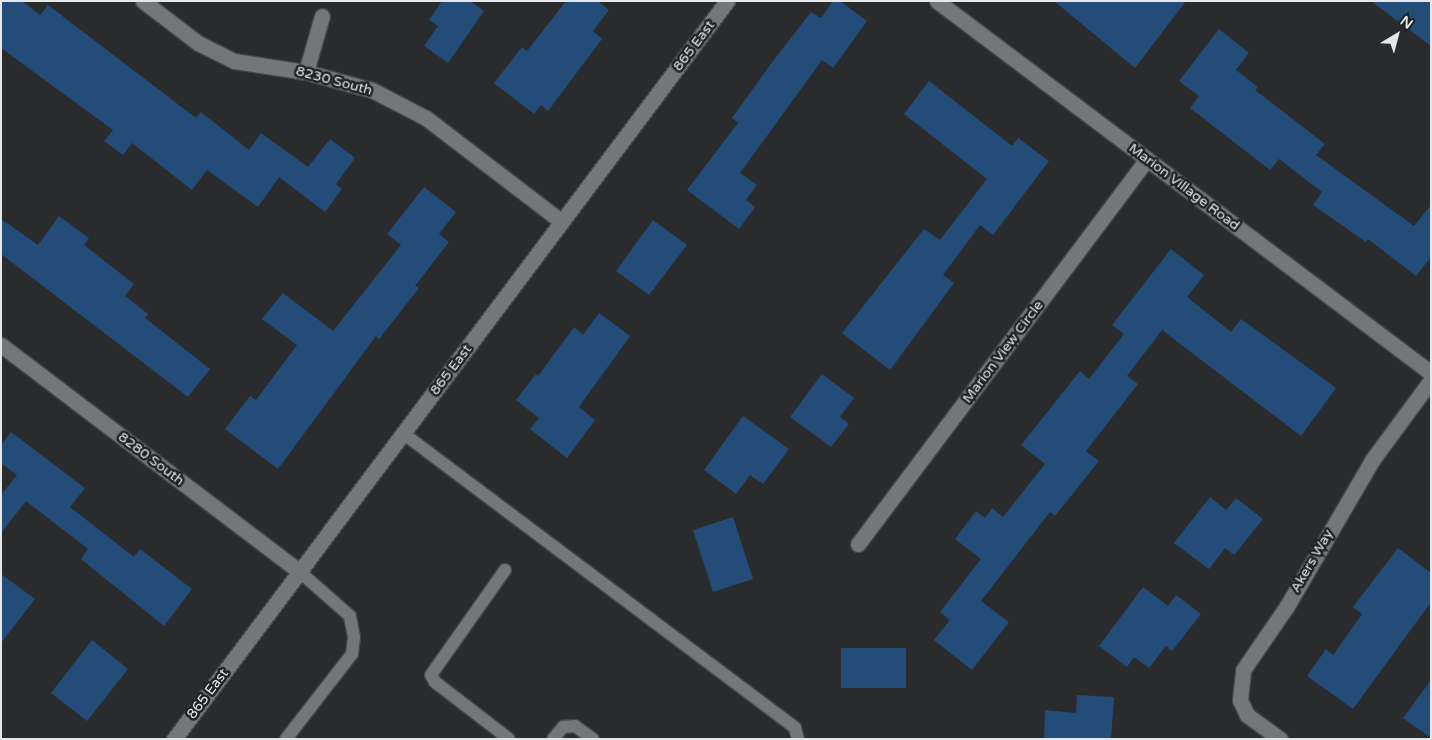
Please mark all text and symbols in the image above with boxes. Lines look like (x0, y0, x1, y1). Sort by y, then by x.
north arrow (1372, 10, 1422, 60)
text: N (1397, 12, 1416, 33)
street label: 865 East (670, 17, 718, 75)
street label: 8230 South (294, 63, 374, 99)
street label: Marion Village Road (1125, 140, 1243, 234)
street label: Marion View Circle (959, 298, 1047, 406)
street label: 865 East (427, 341, 475, 399)
street label: 8280 South (115, 429, 187, 489)
street label: Akers Way (1287, 526, 1337, 596)
street label: 865 East (184, 665, 232, 723)

